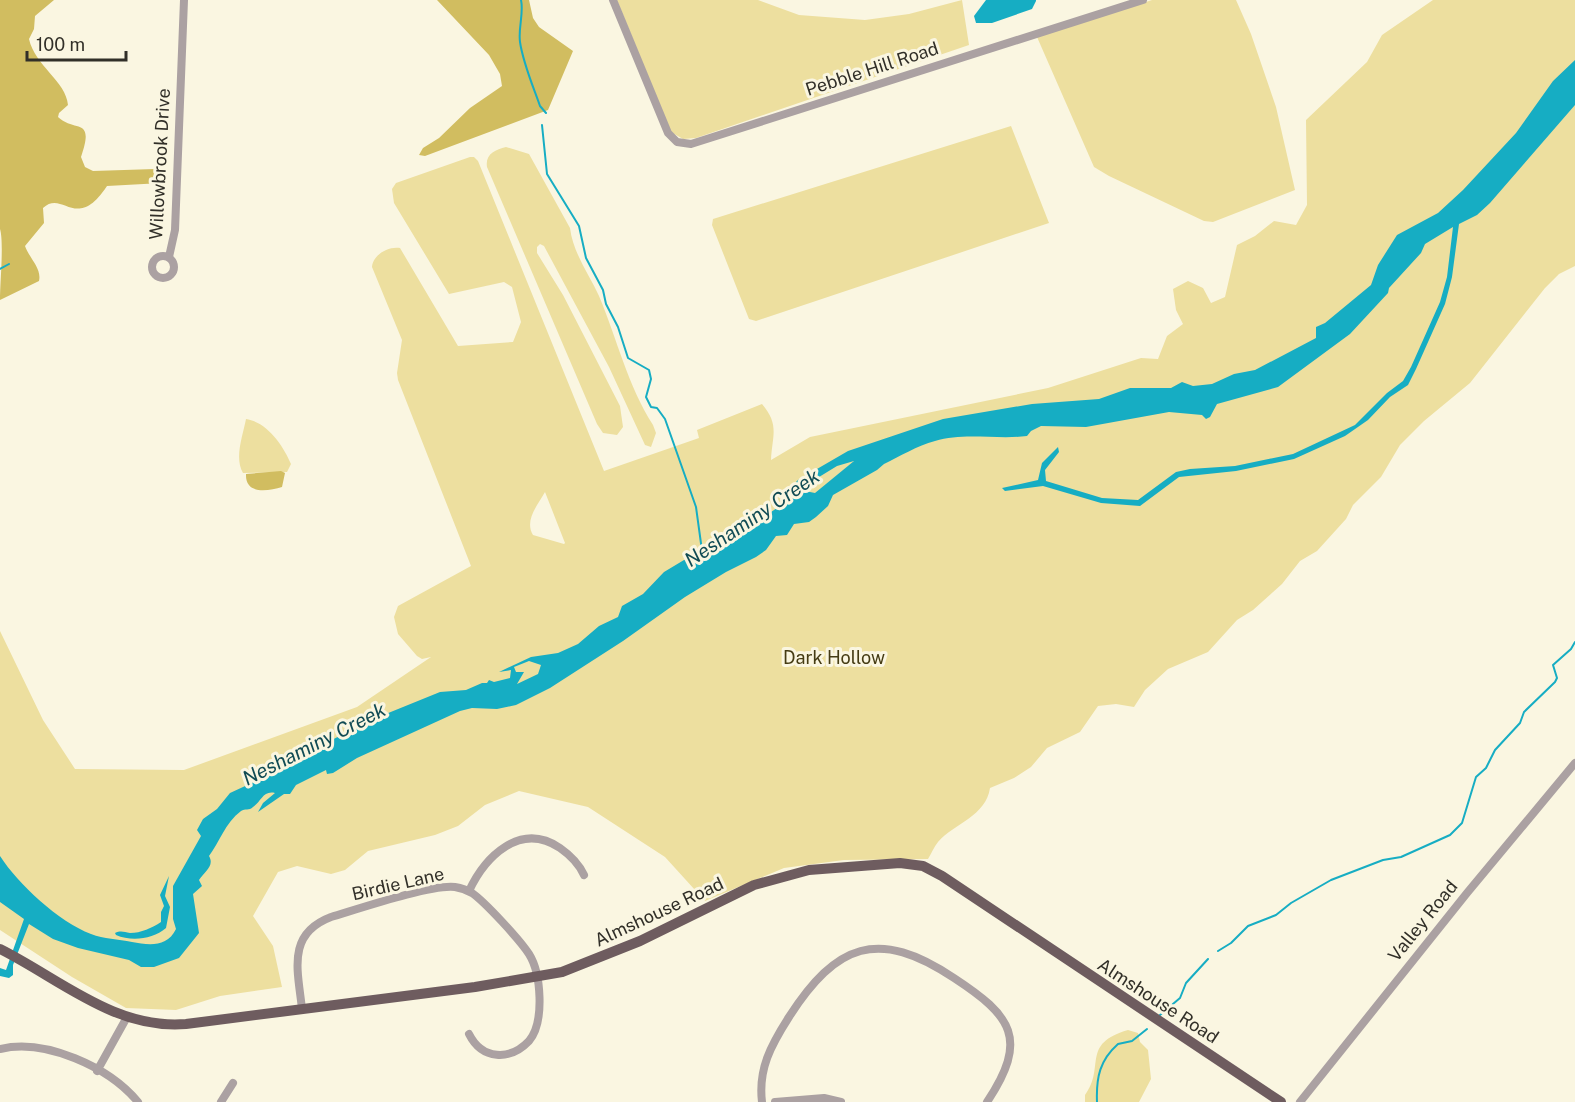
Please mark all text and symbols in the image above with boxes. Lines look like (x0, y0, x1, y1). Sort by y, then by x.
scale bar (27, 24, 126, 62)
text: 100 m (36, 34, 85, 55)
street label: Pebble Hill Road (803, 37, 941, 100)
street label: Willowbrook Drive (145, 88, 174, 240)
water label: Neshaminy Creek (680, 464, 824, 572)
park label: Dark Hollow (783, 647, 885, 668)
water label: Neshaminy Creek (238, 697, 390, 790)
street label: Birdie Lane (350, 863, 446, 904)
street label: Almshouse Road (591, 872, 727, 951)
street label: Valley Road (1384, 876, 1462, 965)
street label: Almshouse Road (1094, 954, 1223, 1047)

